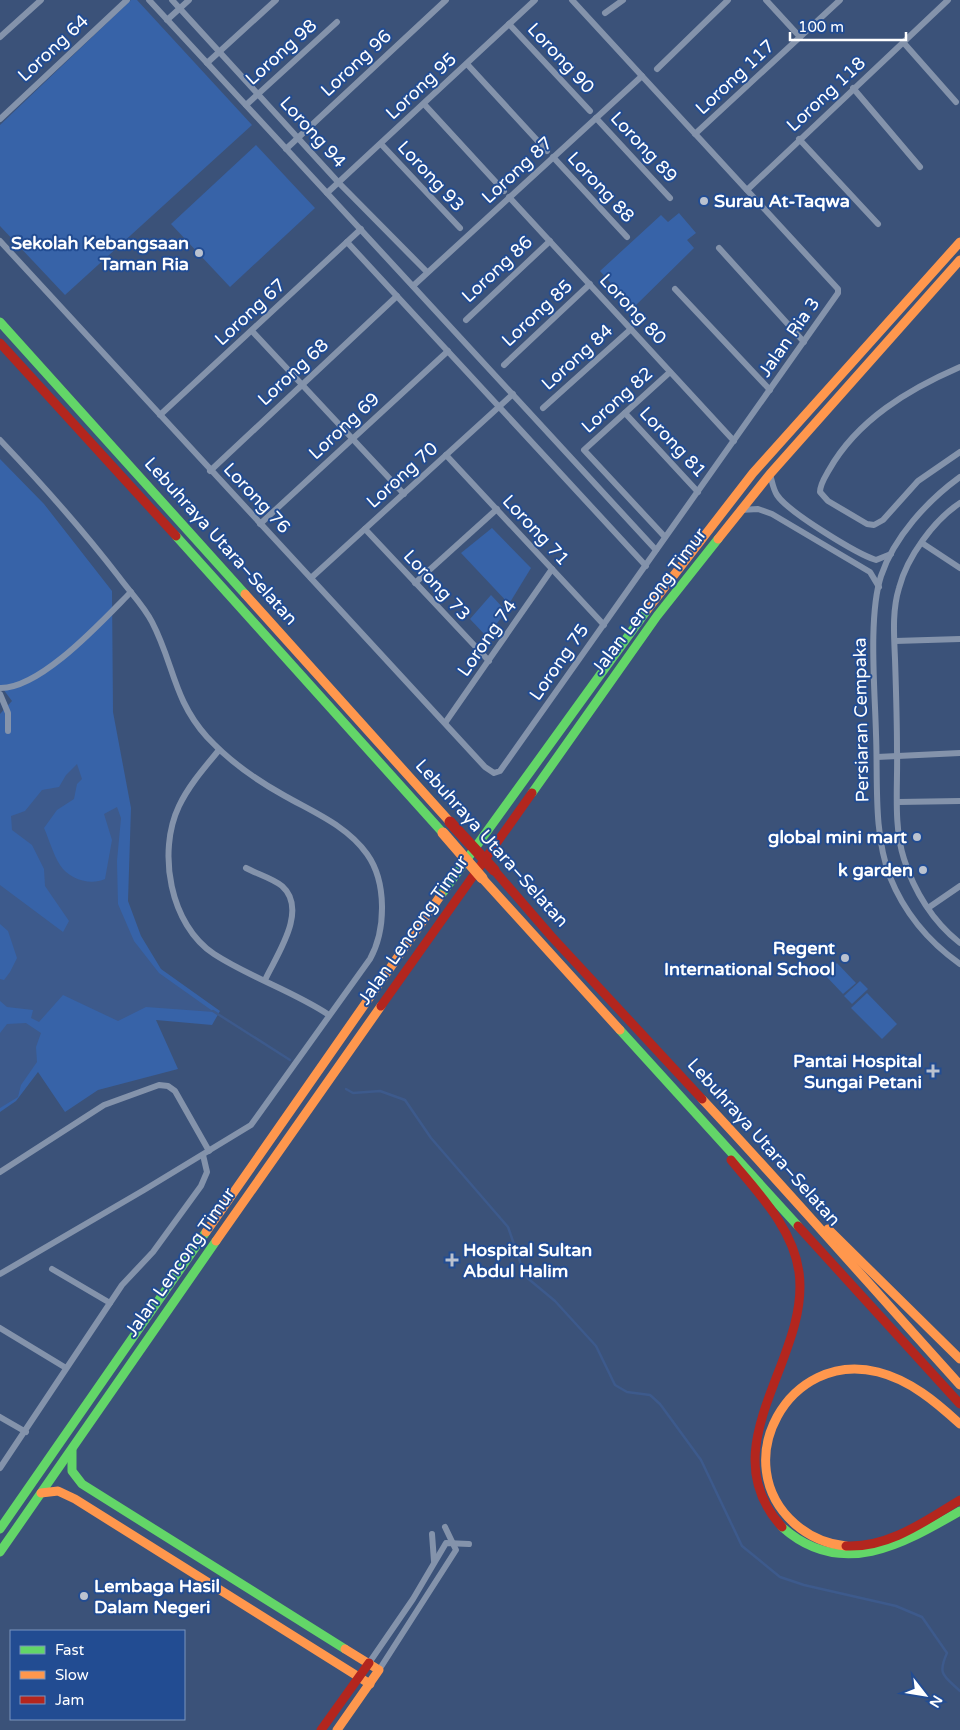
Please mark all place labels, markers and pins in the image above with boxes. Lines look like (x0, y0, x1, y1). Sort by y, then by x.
place label: Surau At-Taqwa (714, 190, 850, 212)
marker: Surau At-Taqwa (698, 195, 710, 207)
place label: Sekolah Kebangsaan Taman Ria (11, 232, 189, 275)
marker: Sekolah Kebangsaan Taman Ria (193, 247, 205, 259)
place label: global mini mart (768, 826, 907, 848)
marker: global mini mart (911, 831, 923, 843)
place label: k garden (838, 859, 913, 881)
marker: k garden (917, 864, 929, 876)
place label: Regent International School (664, 937, 835, 980)
marker: Regent International School (839, 952, 851, 964)
place label: Pantai Hospital Sungai Petani (793, 1050, 922, 1093)
marker: Pantai Hospital Sungai Petani (926, 1064, 940, 1078)
place label: Hospital Sultan Abdul Halim (463, 1239, 592, 1282)
marker: Hospital Sultan Abdul Halim (445, 1253, 459, 1267)
place label: Lembaga Hasil Dalam Negeri (94, 1575, 220, 1618)
marker: Lembaga Hasil Dalam Negeri (78, 1590, 90, 1602)

